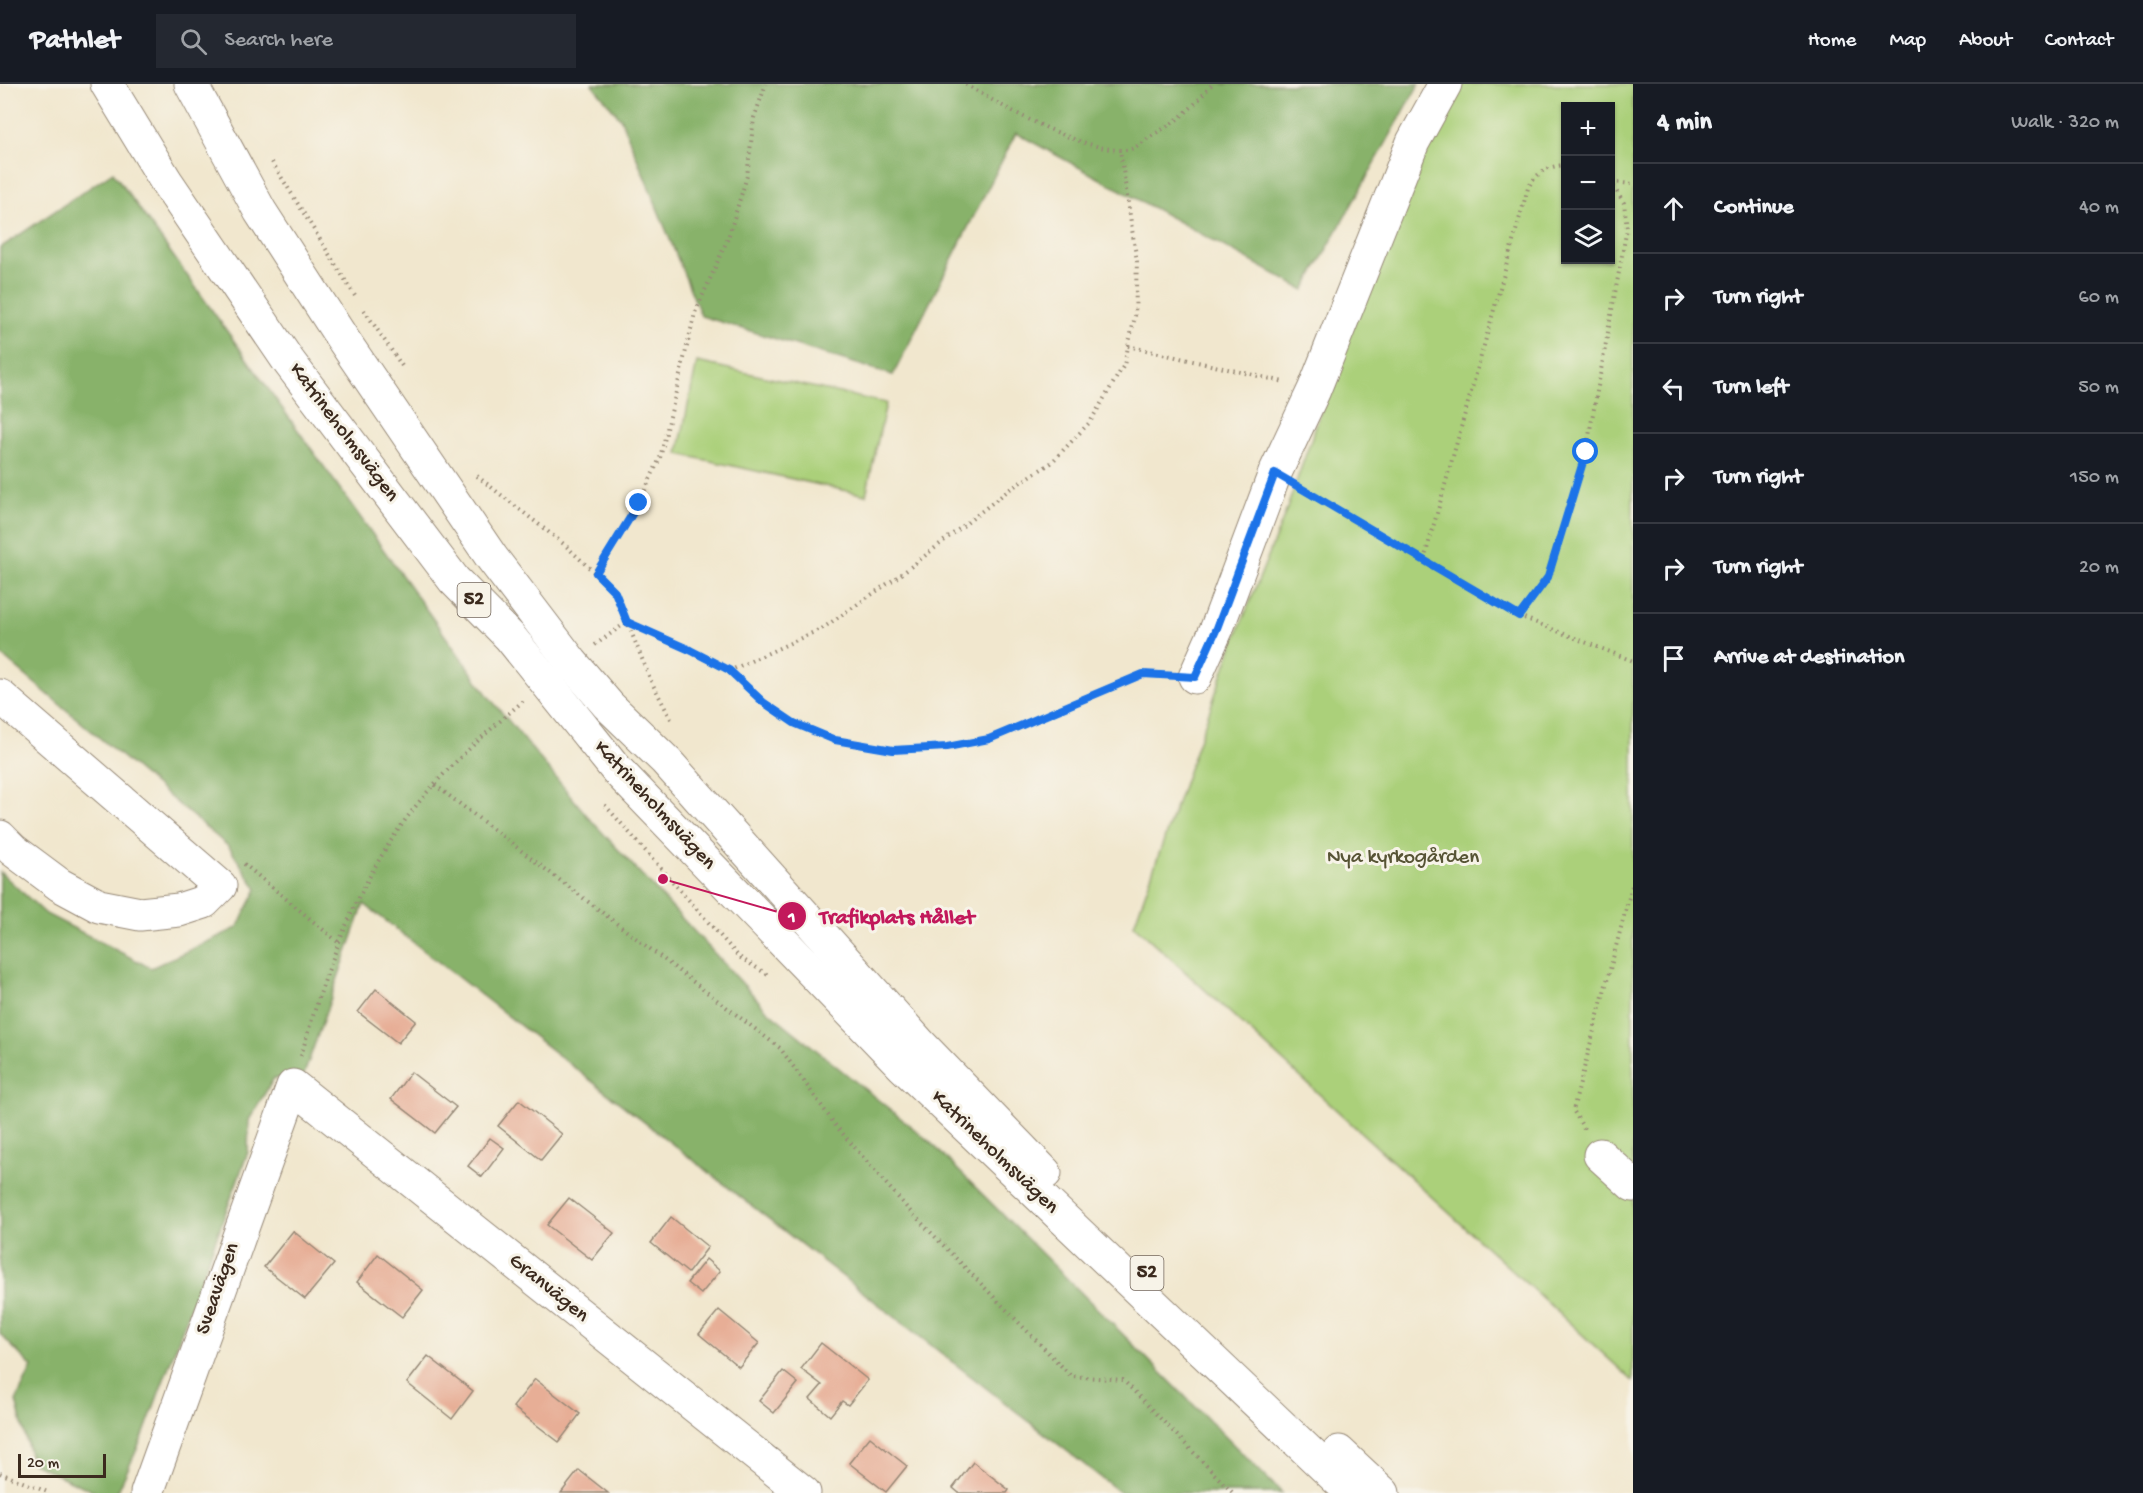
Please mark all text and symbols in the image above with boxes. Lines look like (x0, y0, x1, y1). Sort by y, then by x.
search box (156, 14, 576, 68)
text: Pathlet (30, 25, 120, 58)
icon: search (177, 25, 210, 58)
text: Search here (225, 28, 333, 54)
text: Home (1808, 29, 1856, 54)
text: Map (1889, 29, 1926, 54)
text: About (1959, 29, 2012, 54)
text: Contact (2045, 29, 2113, 54)
map controls (1561, 102, 1615, 264)
button: + (1561, 102, 1615, 156)
text: 4 min (1657, 108, 1712, 139)
text: Walk · 320 m (2011, 112, 2119, 135)
button: − (1561, 156, 1615, 210)
icon: ahead (1657, 192, 1690, 225)
text: Continue (1714, 195, 1794, 221)
text: 40 m (2079, 197, 2119, 220)
button: layers (1561, 210, 1615, 264)
icon: right (1657, 282, 1690, 315)
text: Turn right (1714, 285, 1802, 311)
text: 60 m (2079, 287, 2119, 310)
street label: Katrineholmsvägen (283, 358, 403, 508)
icon: left (1657, 372, 1690, 405)
text: Turn left (1714, 375, 1788, 401)
text: 50 m (2078, 377, 2119, 400)
route start (1572, 438, 1598, 464)
icon: right (1657, 462, 1690, 495)
text: Turn right (1714, 465, 1802, 491)
text: 150 m (2070, 467, 2119, 490)
route end (625, 489, 651, 515)
icon: right (1657, 552, 1690, 585)
text: Turn right (1714, 555, 1802, 581)
text: 20 m (2079, 557, 2119, 580)
road number: 52 (458, 583, 490, 617)
icon: arrive (1657, 642, 1690, 675)
text: Arrive at destination (1714, 645, 1904, 671)
street label: Katrineholmsvägen (588, 736, 720, 876)
park label: Nya kyrkogården (1327, 846, 1479, 871)
callout: Trafikplats Hållet (777, 896, 986, 936)
text: Trafikplats Hållet (818, 906, 976, 932)
text: 1 (787, 908, 796, 929)
street label: Katrineholmsvägen (925, 1086, 1063, 1220)
street label: Sveavägen (192, 1240, 246, 1338)
street label: Granvägen (503, 1249, 593, 1329)
road number: 52 (1130, 1256, 1164, 1290)
scale bar (18, 1451, 106, 1478)
text: 20 m (27, 1455, 59, 1474)

